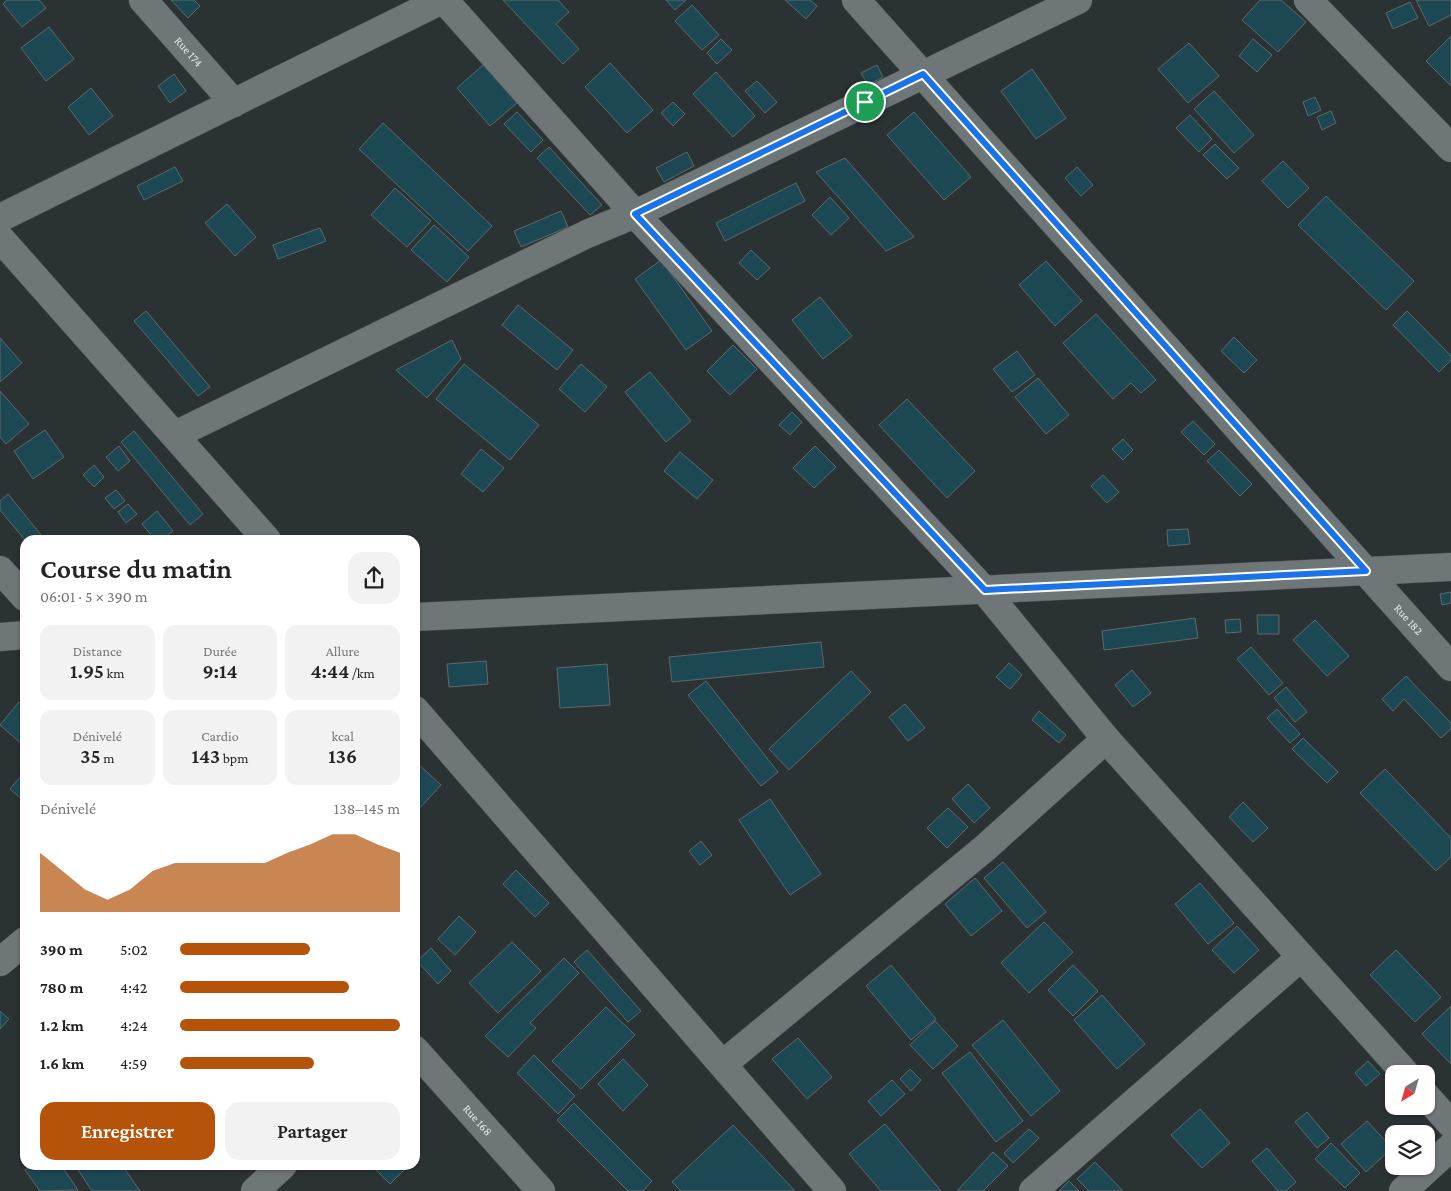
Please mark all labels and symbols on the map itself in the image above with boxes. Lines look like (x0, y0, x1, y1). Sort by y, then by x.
street label: Rue 174 (172, 34, 206, 70)
pin (844, 81, 886, 123)
street label: Rue 182 (1391, 601, 1426, 638)
north arrow (1385, 1065, 1435, 1115)
street label: Rue 168 (460, 1102, 495, 1139)

